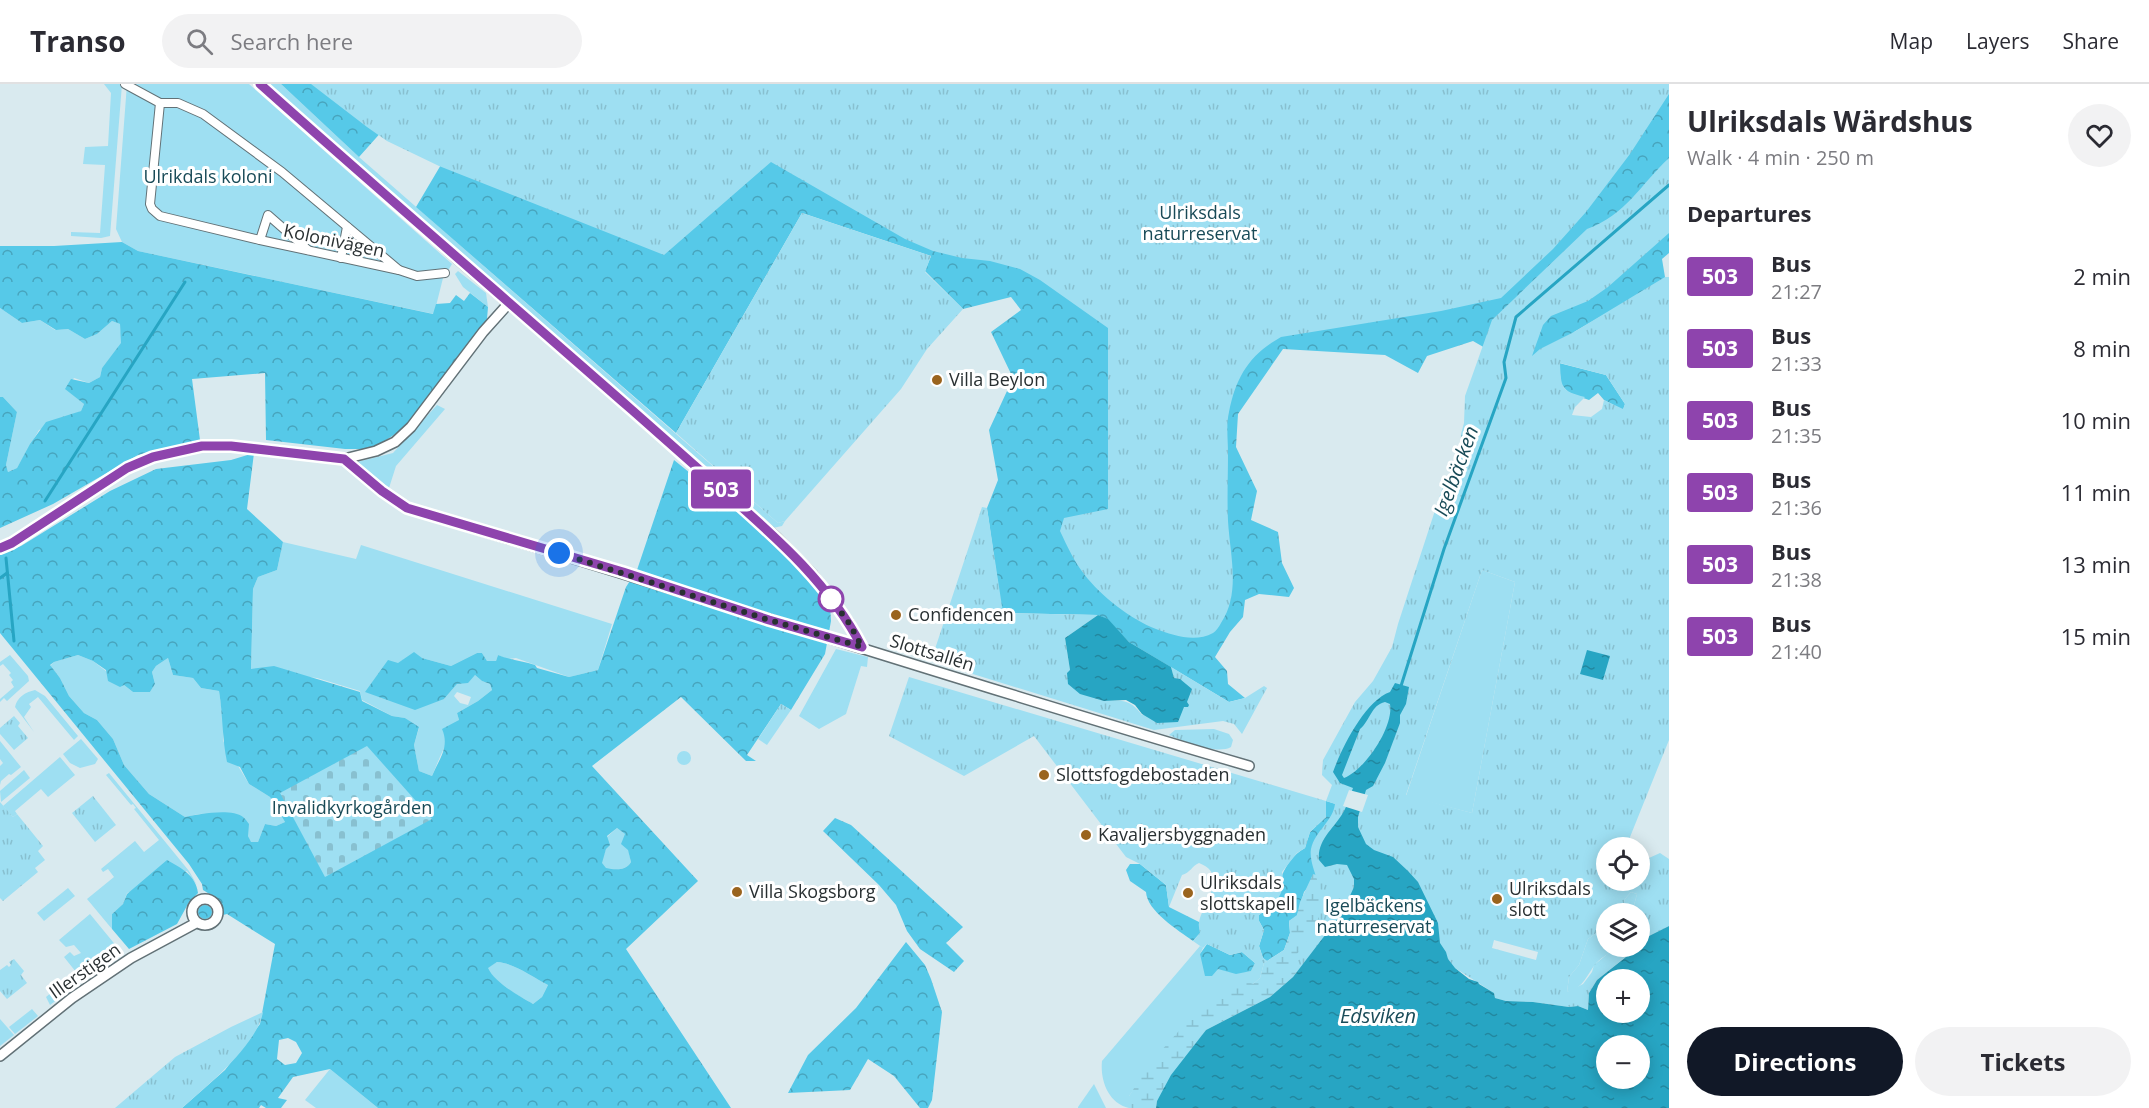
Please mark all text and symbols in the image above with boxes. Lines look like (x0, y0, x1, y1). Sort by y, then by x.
search box (162, 14, 582, 68)
text: Transo (30, 22, 126, 60)
icon: search (183, 25, 216, 58)
text: Search here (231, 26, 353, 56)
text: Map (1890, 27, 1933, 55)
text: Layers (1966, 27, 2030, 55)
text: Share (2063, 27, 2119, 55)
text: Ulriksdals Wärdshus (1687, 102, 1973, 140)
button: heart (2068, 104, 2131, 167)
text: Walk · 4 min · 250 m (1687, 144, 1874, 171)
park label: Ulrikdals koloni (143, 164, 273, 188)
text: Departures (1687, 198, 1811, 228)
park label: Ulriksdals naturreservat (1143, 200, 1257, 245)
street label: Kolonivägen (281, 218, 387, 262)
text: Bus (1771, 248, 1811, 278)
text: 2 min (2073, 261, 2131, 291)
text: 503 (1702, 262, 1738, 290)
text: 21:27 (1771, 278, 1822, 305)
text: Bus (1771, 320, 1811, 350)
text: 8 min (2073, 333, 2131, 363)
text: 503 (1702, 334, 1738, 362)
text: 21:33 (1771, 350, 1822, 377)
place label: Villa Beylon (949, 367, 1045, 391)
marker: Villa Beylon (930, 373, 944, 387)
text: Bus (1771, 392, 1811, 422)
text: 10 min (2061, 405, 2131, 435)
text: 503 (1702, 406, 1738, 434)
water label: Igelbäcken (1427, 422, 1484, 520)
text: 21:35 (1771, 422, 1822, 449)
text: Bus (1771, 464, 1811, 494)
line badge: 503 (686, 470, 756, 508)
text: 503 (703, 475, 739, 503)
text: 11 min (2061, 477, 2131, 507)
text: 503 (1702, 478, 1738, 506)
text: 21:36 (1771, 494, 1822, 521)
text: Bus (1771, 536, 1811, 566)
your location (544, 538, 574, 568)
text: 13 min (2061, 549, 2131, 579)
text: 503 (1702, 550, 1738, 578)
text: 21:38 (1771, 566, 1822, 593)
unlabelled marker (818, 586, 844, 612)
place label: Confidencen (908, 602, 1014, 626)
marker: Confidencen (889, 608, 903, 622)
text: Bus (1771, 608, 1811, 638)
text: 15 min (2061, 621, 2131, 651)
text: 503 (1702, 622, 1738, 650)
street label: Slottsallén (887, 628, 977, 676)
text: 21:40 (1771, 638, 1822, 665)
place label: Slottsfogdebostaden (1056, 762, 1229, 786)
marker: Slottsfogdebostaden (1037, 768, 1051, 782)
park label: Invalidkyrkogården (272, 795, 432, 819)
place label: Kavaljersbyggnaden (1098, 822, 1266, 846)
marker: Kavaljersbyggnaden (1079, 828, 1093, 842)
map controls (1596, 837, 1650, 1089)
button: locate (1596, 837, 1650, 891)
place label: Ulriksdals slottskapell (1200, 870, 1295, 915)
place label: Ulriksdals slott (1509, 876, 1591, 921)
place label: Villa Skogsborg (749, 879, 876, 903)
marker: Villa Skogsborg (730, 885, 744, 899)
marker: Ulriksdals slottskapell (1181, 886, 1195, 900)
marker: Ulriksdals slott (1490, 892, 1504, 906)
park label: Igelbäckens naturreservat (1317, 893, 1431, 938)
button: layers (1596, 903, 1650, 957)
street label: Illerstigen (44, 937, 125, 1004)
button: + (1596, 969, 1650, 1023)
water label: Edsviken (1340, 1002, 1416, 1029)
button: Directions (1687, 1027, 1903, 1096)
button: Tickets (1915, 1027, 2131, 1096)
button: − (1596, 1035, 1650, 1089)

